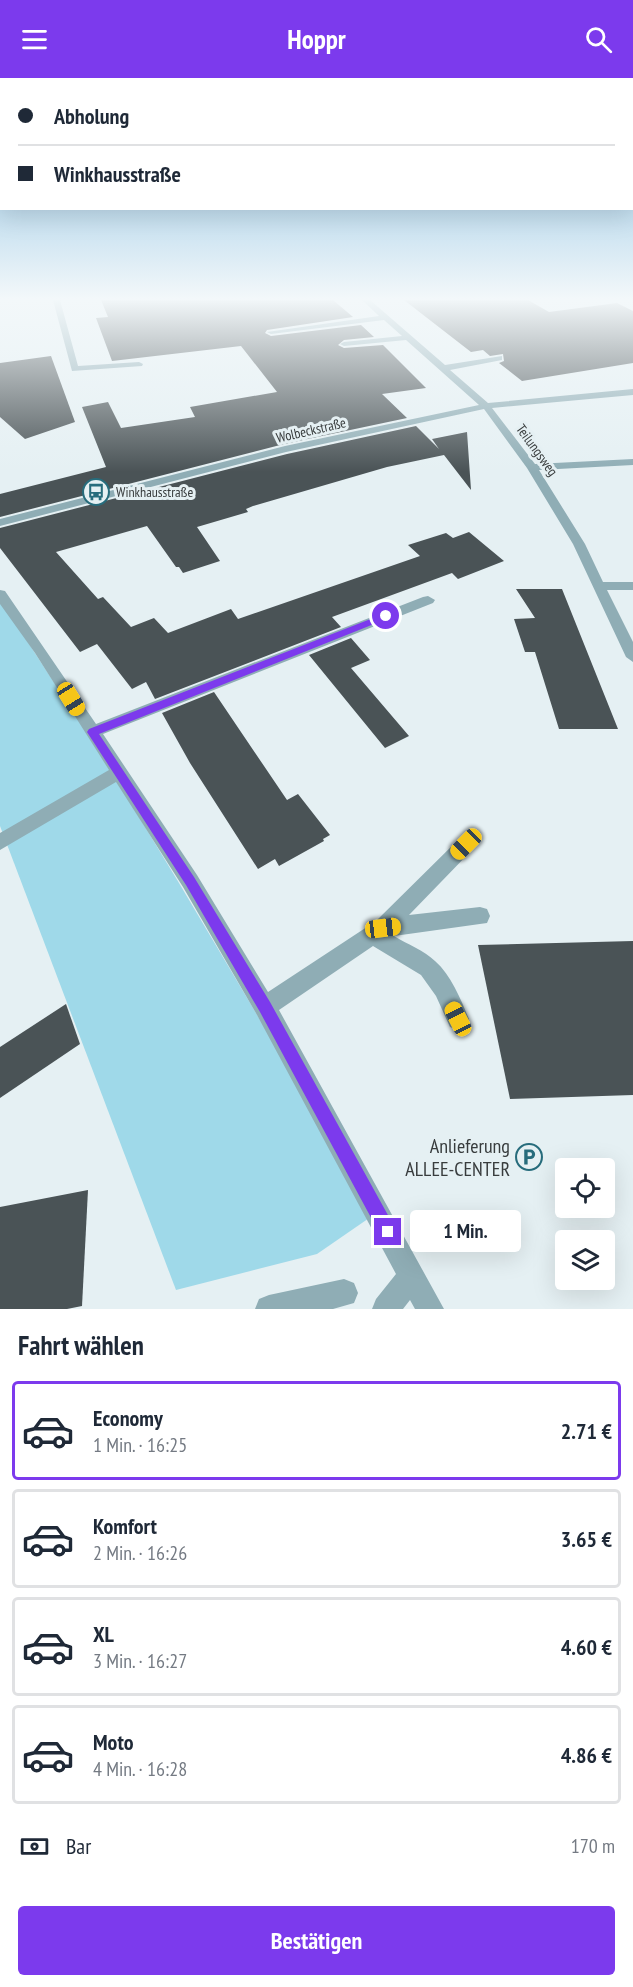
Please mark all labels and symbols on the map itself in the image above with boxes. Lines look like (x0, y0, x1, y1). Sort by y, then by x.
street label: Wolbeckstraße (274, 413, 348, 447)
street label: Teilungsweg (512, 421, 562, 479)
bus stop icon: Winkhausstraße (81, 477, 111, 507)
place label: Winkhausstraße (116, 483, 193, 501)
route start (372, 602, 399, 629)
car (54, 679, 88, 719)
car (447, 825, 485, 863)
car (364, 917, 402, 939)
car (442, 999, 474, 1039)
place label: Anlieferung ALLEE-CENTER (405, 1133, 510, 1182)
parking icon: Anlieferung ALLEE-CENTER (514, 1142, 544, 1172)
callout: 1 Min. (409, 1211, 520, 1253)
route end (374, 1218, 401, 1245)

